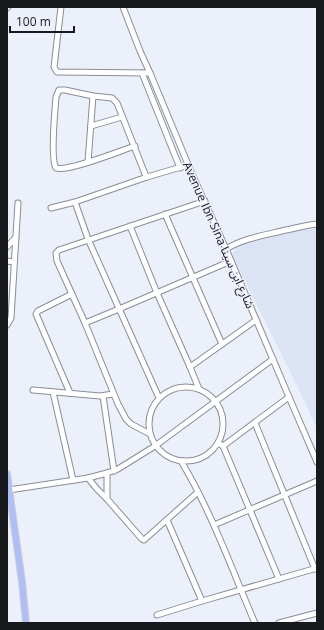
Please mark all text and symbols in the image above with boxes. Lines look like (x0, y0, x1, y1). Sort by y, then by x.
scale bar (10, 8, 74, 34)
text: 100 m (16, 13, 51, 30)
street label: Avenue Ibn Sina شارع ابن سينا (178, 159, 259, 311)

